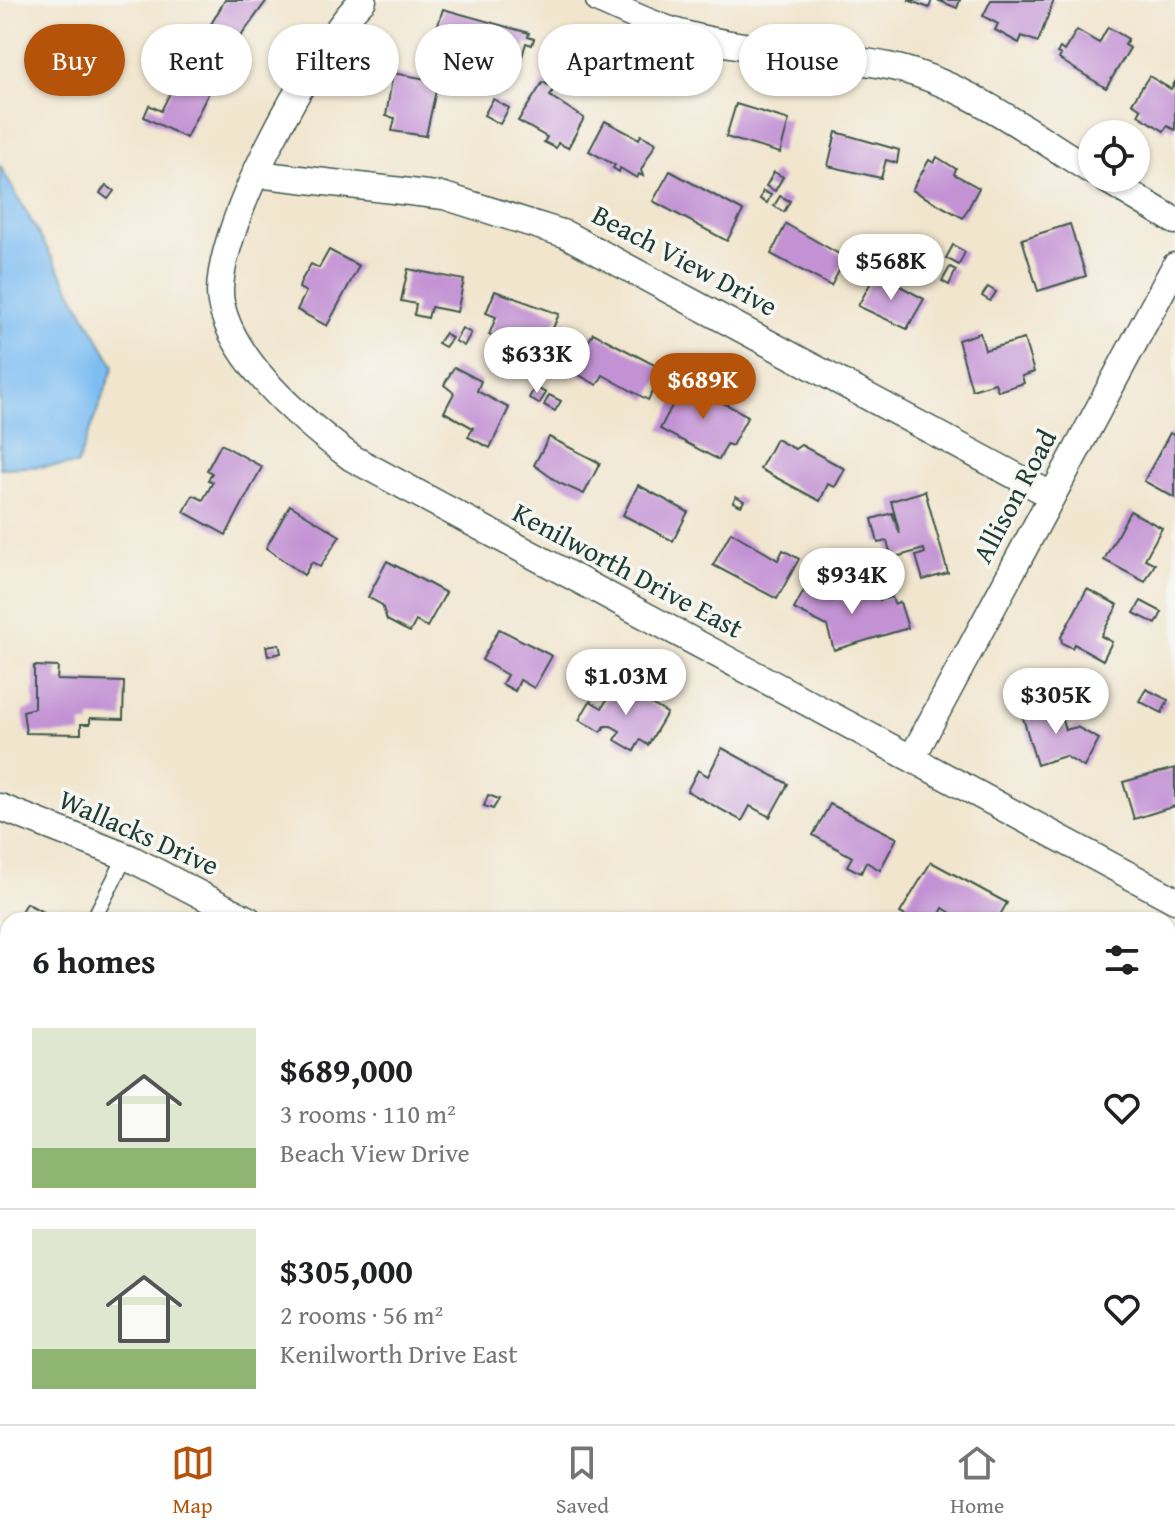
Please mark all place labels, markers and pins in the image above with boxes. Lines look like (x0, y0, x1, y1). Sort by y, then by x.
pin: $568K (835, 234, 947, 302)
pin: $633K (481, 327, 593, 395)
pin: $689K (647, 353, 759, 421)
pin: $934K (796, 548, 908, 616)
pin: $1.03M (561, 649, 691, 717)
pin: $305K (1000, 668, 1112, 736)

